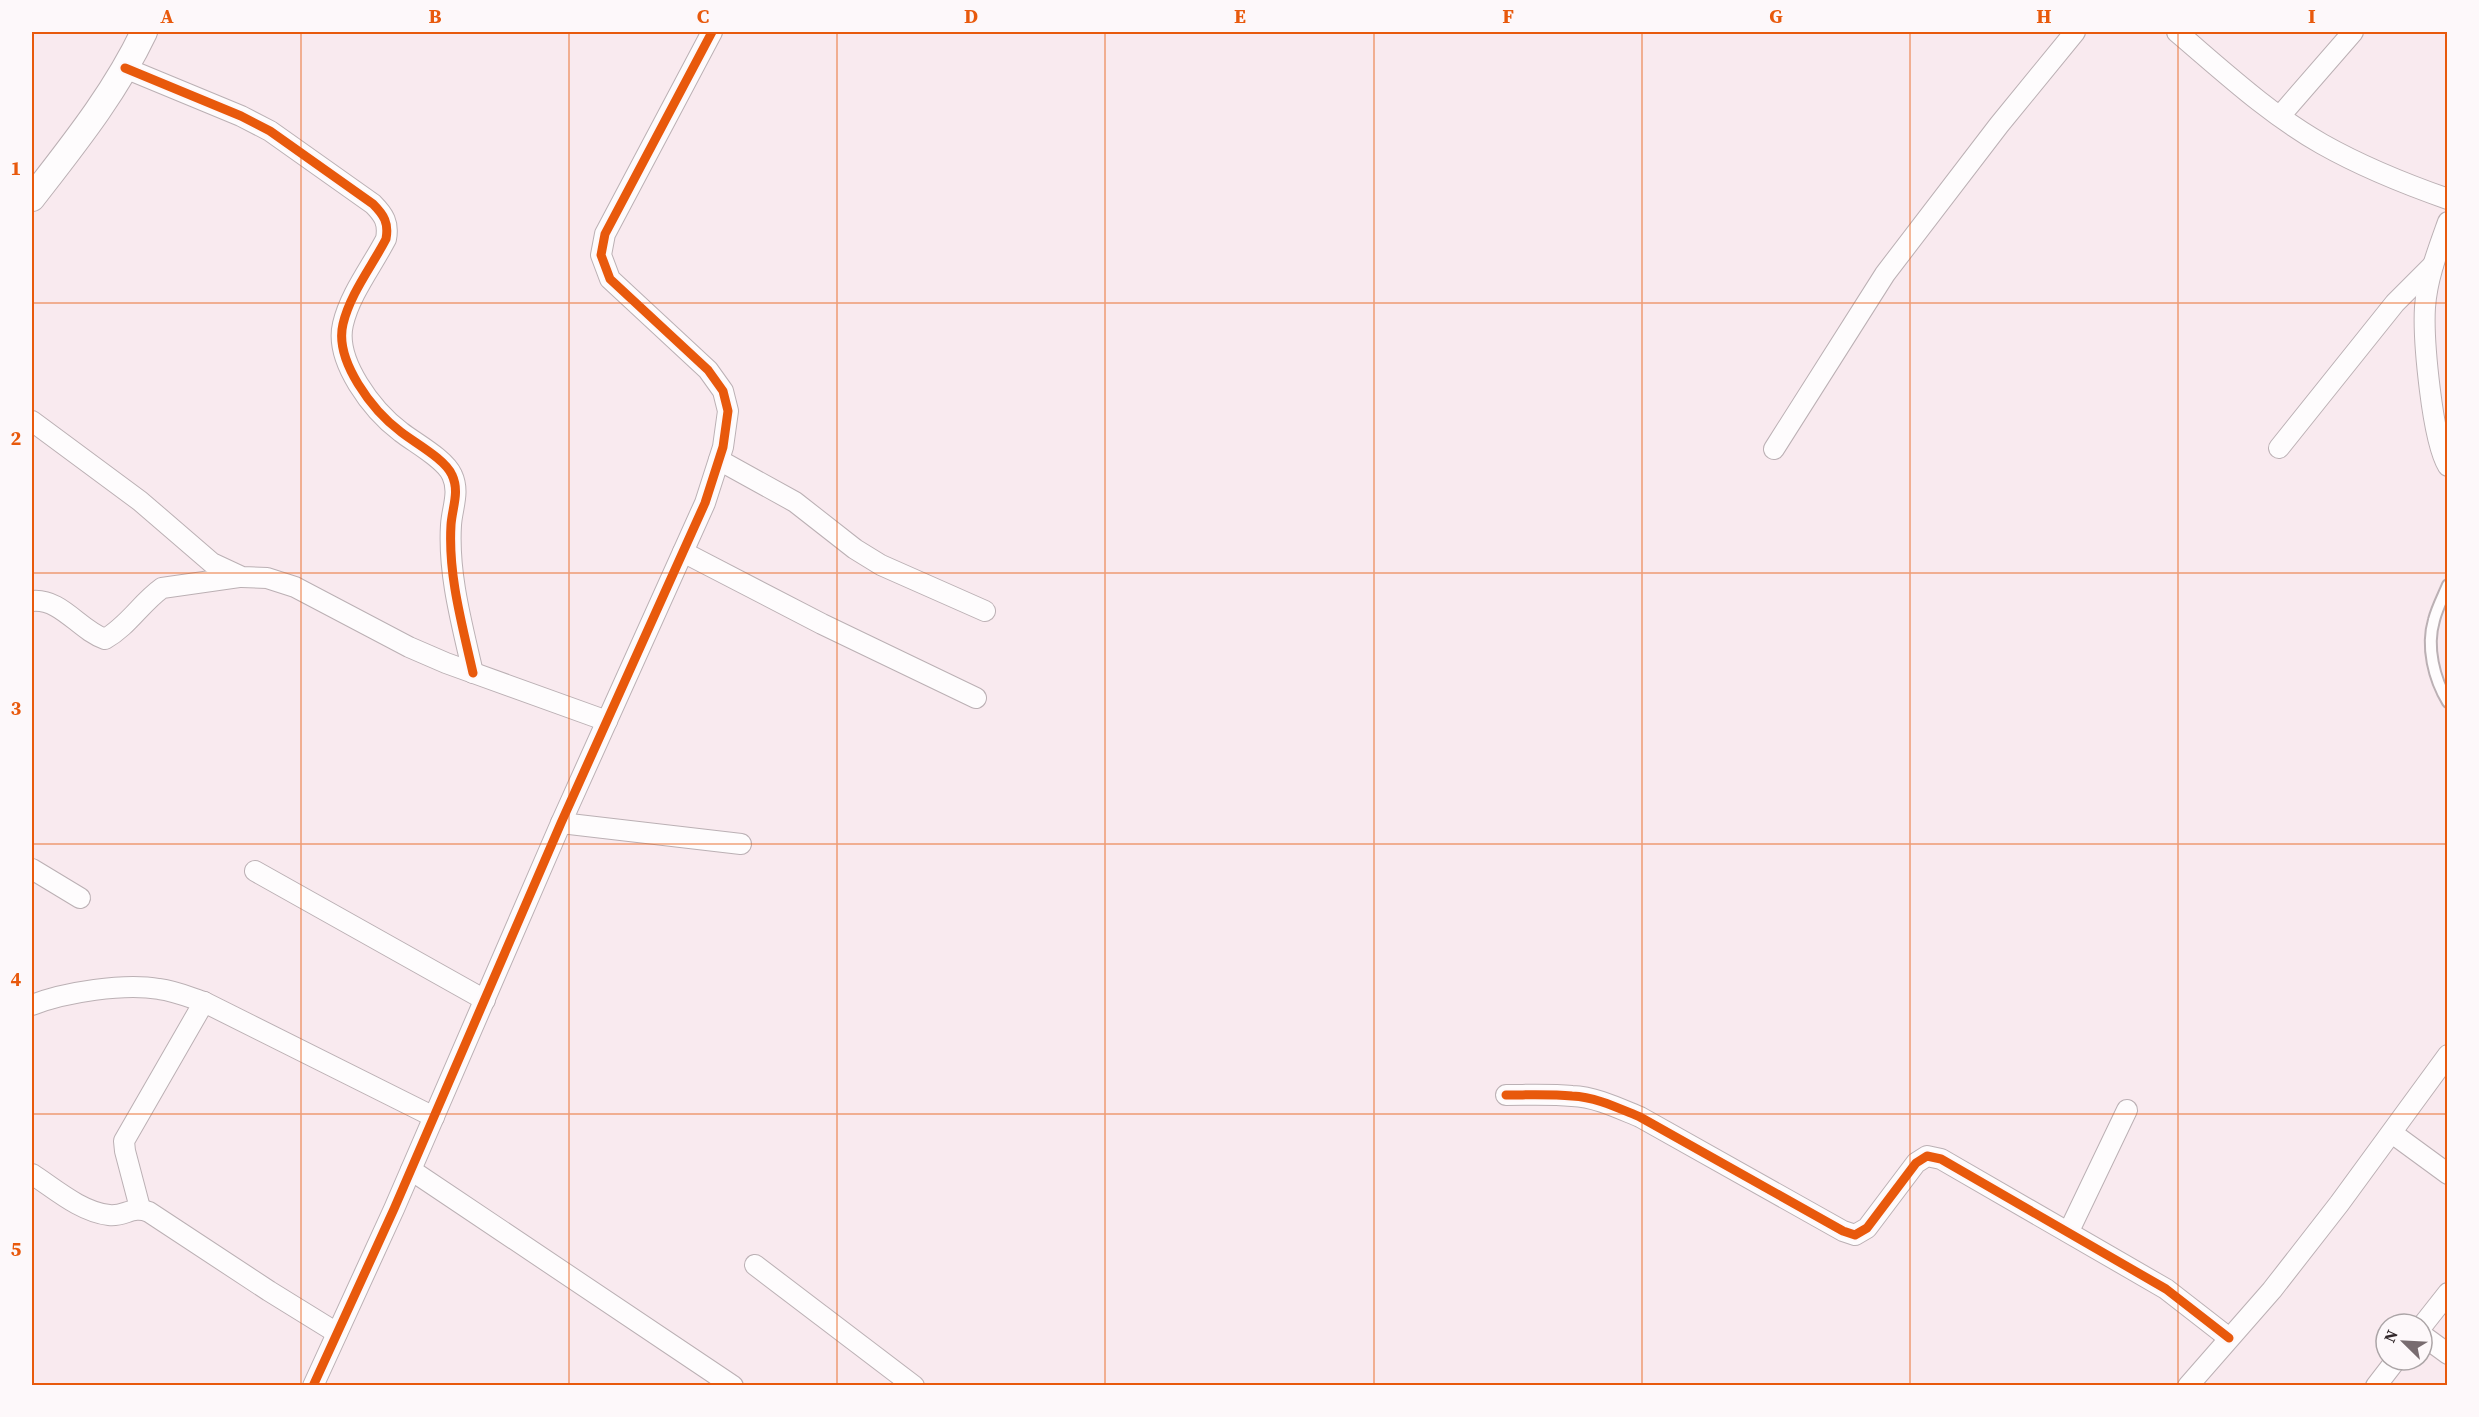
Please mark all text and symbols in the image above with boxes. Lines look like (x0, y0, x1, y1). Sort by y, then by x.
text: A (160, 2, 174, 30)
text: B (428, 2, 442, 30)
text: C (697, 2, 709, 30)
text: D (964, 2, 978, 30)
text: E (1234, 2, 1246, 30)
text: F (1502, 2, 1514, 30)
text: G (1769, 2, 1783, 30)
text: H (2036, 2, 2052, 30)
text: I (2308, 2, 2316, 30)
text: 1 (11, 154, 21, 182)
text: 2 (11, 424, 22, 452)
text: 3 (11, 694, 22, 722)
text: 4 (11, 965, 22, 993)
text: 5 (11, 1235, 22, 1263)
north arrow (2374, 1312, 2434, 1372)
text: N (2378, 1326, 2403, 1346)

